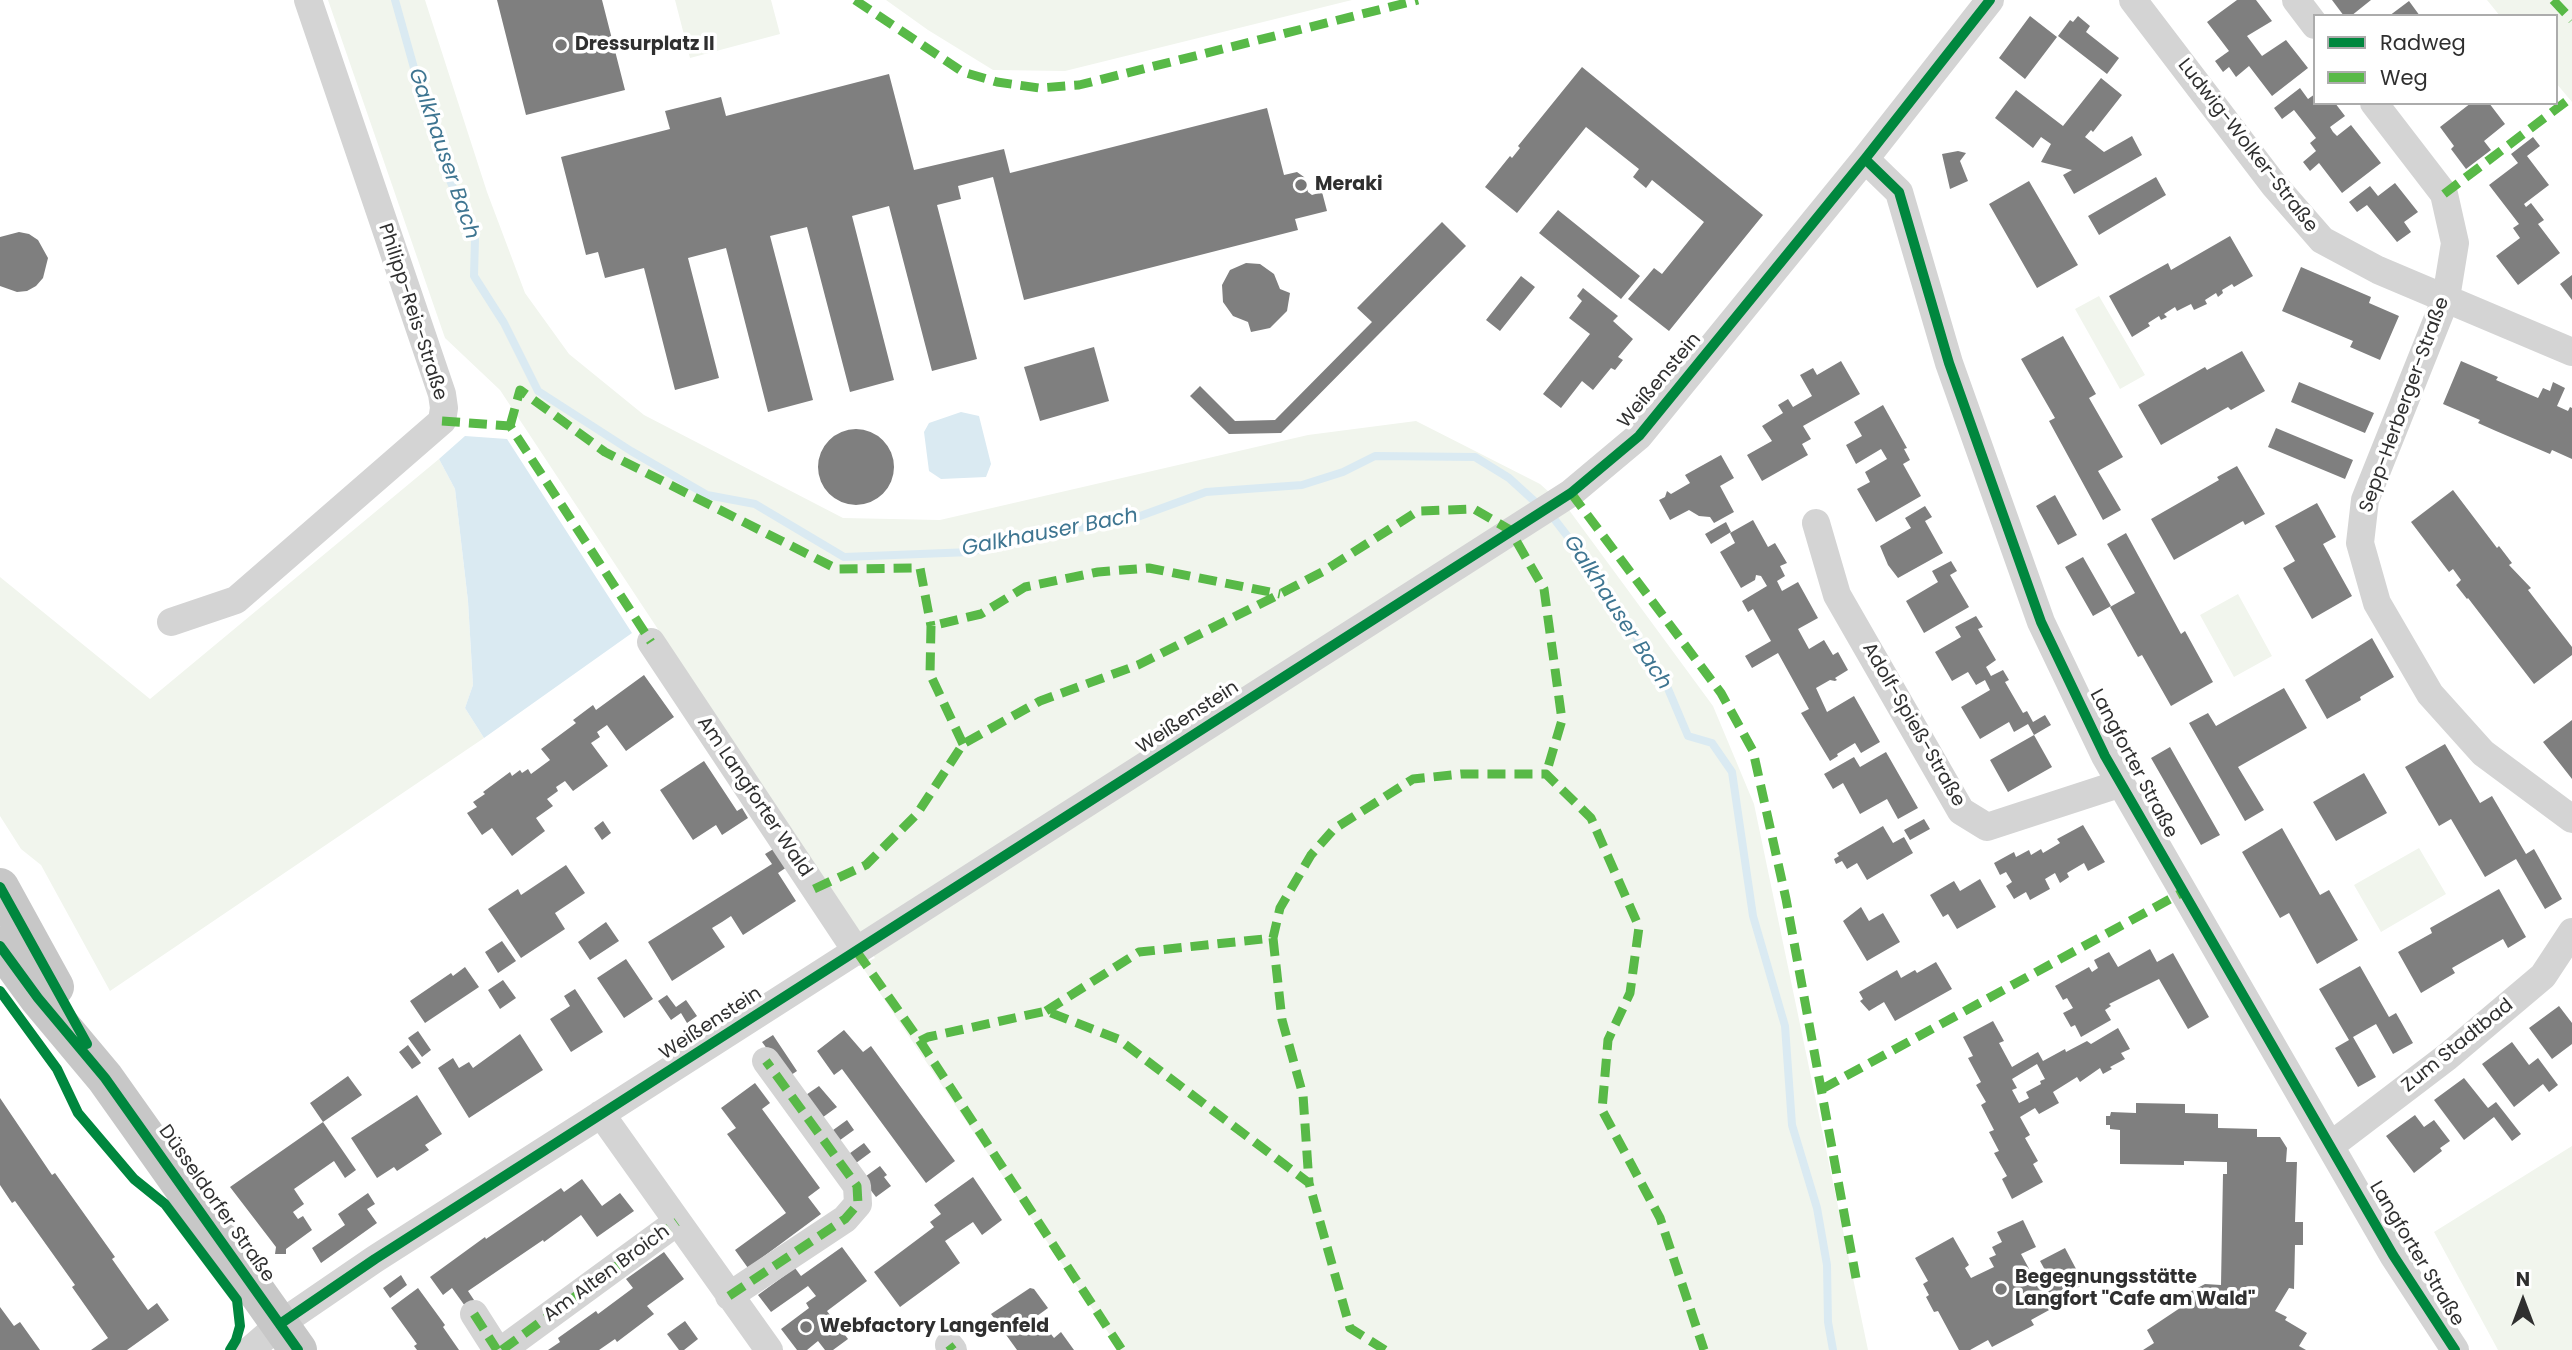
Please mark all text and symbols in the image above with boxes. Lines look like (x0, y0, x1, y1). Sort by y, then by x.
legend (2313, 14, 2558, 105)
text: Radweg (2380, 28, 2466, 57)
place label: Dressurplatz II (575, 34, 715, 56)
marker: Dressurplatz II (553, 37, 569, 53)
street label: Ludwig-Wolker-Straße (2172, 55, 2322, 237)
text: Weg (2380, 63, 2428, 92)
water label: Galkhauser Bach (402, 65, 484, 243)
place label: Meraki (1315, 174, 1383, 196)
marker: Meraki (1293, 177, 1309, 193)
street label: Philipp-Reis-Straße (373, 221, 451, 403)
street label: Sepp-Herberger-Straße (2355, 294, 2455, 516)
street label: Weißenstein (1614, 329, 1706, 433)
water label: Galkhauser Bach (960, 504, 1140, 562)
water label: Galkhauser Bach (1558, 531, 1676, 695)
street label: Adolf-Spieß-Straße (1857, 639, 1969, 811)
street label: Weißenstein (1133, 676, 1243, 760)
street label: Langforter Straße (2084, 686, 2182, 842)
street label: Am Langforter Wald (692, 712, 816, 882)
street label: Weißenstein (656, 982, 766, 1066)
street label: Zum Stadtbad (2398, 994, 2518, 1098)
street label: Düsseldorfer Straße (153, 1121, 279, 1287)
street label: Langforter Straße (2364, 1177, 2468, 1331)
street label: Am Alten Broich (540, 1221, 674, 1327)
north arrow (2488, 1266, 2558, 1336)
text: N (2516, 1266, 2530, 1293)
place label: Begegnungsstätte Langfort "Cafe am Wald" (2015, 1267, 2256, 1311)
marker: Begegnungsstätte Langfort "Cafe am Wald" (1993, 1281, 2009, 1297)
place label: Webfactory Langenfeld (820, 1316, 1049, 1338)
marker: Webfactory Langenfeld (798, 1319, 814, 1335)

